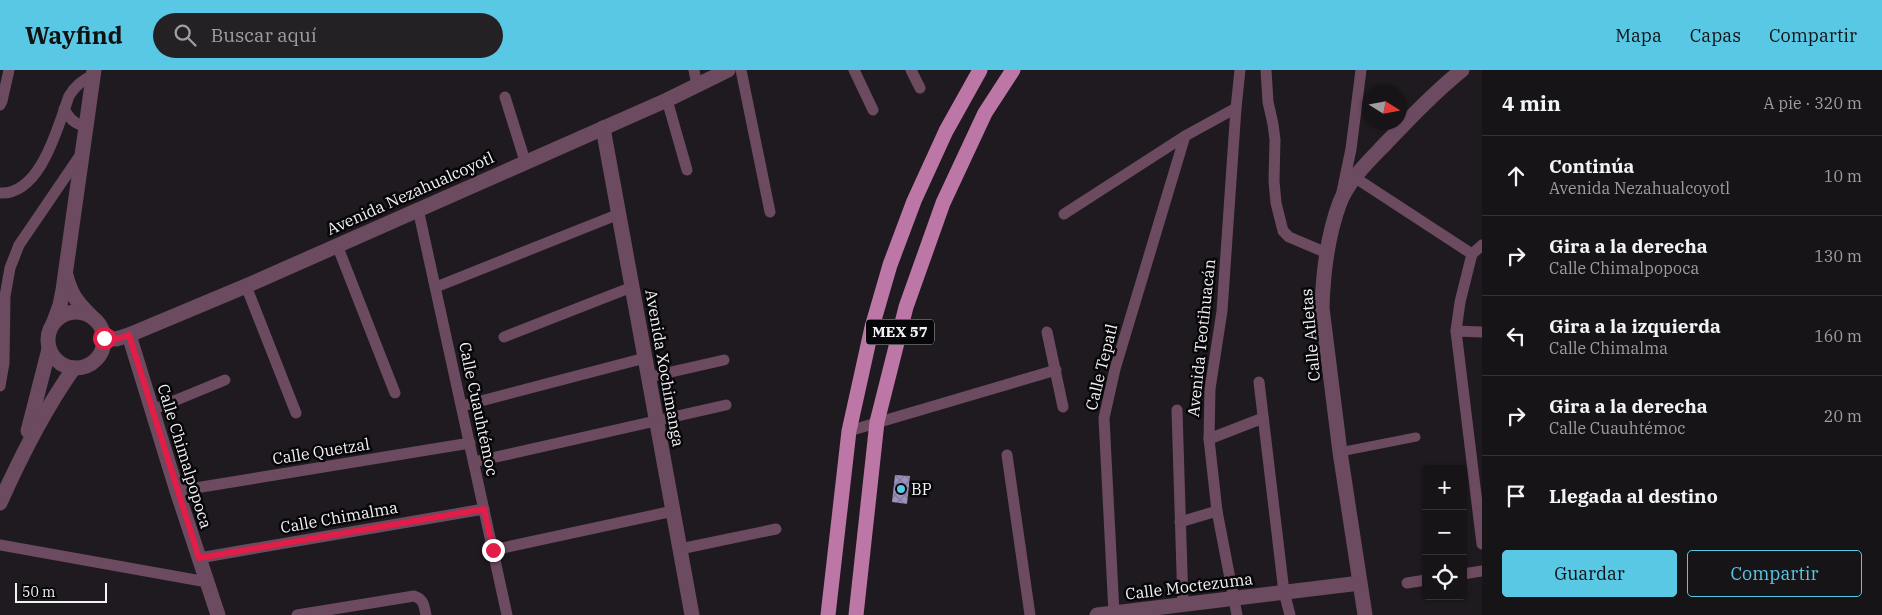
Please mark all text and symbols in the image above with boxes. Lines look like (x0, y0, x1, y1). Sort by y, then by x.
search box (153, 13, 503, 58)
text: Wayfind (25, 19, 123, 51)
icon: search (171, 21, 199, 49)
text: Buscar aquí (211, 23, 317, 47)
text: Mapa (1615, 24, 1662, 47)
text: Capas (1690, 24, 1741, 47)
text: Compartir (1769, 24, 1857, 47)
north arrow (1362, 85, 1407, 130)
text: 4 min (1502, 89, 1561, 117)
text: A pie · 320 m (1764, 93, 1862, 113)
street label: Avenida Nezahualcoyotl (323, 147, 497, 239)
text: Continúa (1549, 154, 1634, 178)
icon: ahead (1502, 162, 1530, 190)
text: 10 m (1824, 166, 1862, 186)
text: Avenida Nezahualcoyotl (1549, 178, 1730, 198)
text: Gira a la derecha (1549, 234, 1708, 258)
icon: right (1502, 242, 1530, 270)
text: 130 m (1814, 246, 1862, 266)
street label: Avenida Teotihuacán (1183, 258, 1219, 418)
text: Calle Chimalpopoca (1549, 258, 1699, 278)
street label: Avenida Xochimanga (641, 288, 689, 449)
street label: Calle Atletas (1296, 288, 1324, 382)
text: Gira a la izquierda (1549, 314, 1721, 338)
road number: MEX 57 (866, 320, 934, 344)
street label: Calle Tepatl (1081, 322, 1121, 412)
icon: left (1502, 322, 1530, 350)
text: 160 m (1814, 326, 1862, 346)
route start (93, 327, 116, 350)
text: Calle Chimalma (1549, 338, 1668, 358)
street label: Calle Cuauhtémoc (455, 340, 503, 478)
street label: Calle Chimalpopoca (153, 381, 217, 531)
text: Gira a la derecha (1549, 394, 1708, 418)
icon: right (1502, 402, 1530, 430)
text: 20 m (1824, 406, 1862, 426)
text: Calle Cuauhtémoc (1549, 418, 1686, 438)
street label: Calle Quetzal (271, 433, 371, 469)
map controls (1422, 465, 1467, 600)
button: + (1422, 465, 1467, 510)
place label: BP (911, 479, 932, 499)
icon: arrive (1502, 482, 1530, 510)
marker: BP (895, 483, 907, 495)
text: Llegada al destino (1549, 484, 1718, 508)
street label: Calle Chimalma (279, 497, 400, 537)
button: − (1422, 510, 1467, 555)
route end (482, 539, 505, 562)
button: Guardar (1502, 550, 1677, 597)
button: Compartir (1687, 550, 1862, 597)
button: locate (1422, 555, 1467, 600)
street label: Calle Moctezuma (1124, 568, 1254, 604)
scale bar (15, 580, 108, 603)
text: 50 m (22, 583, 55, 601)

